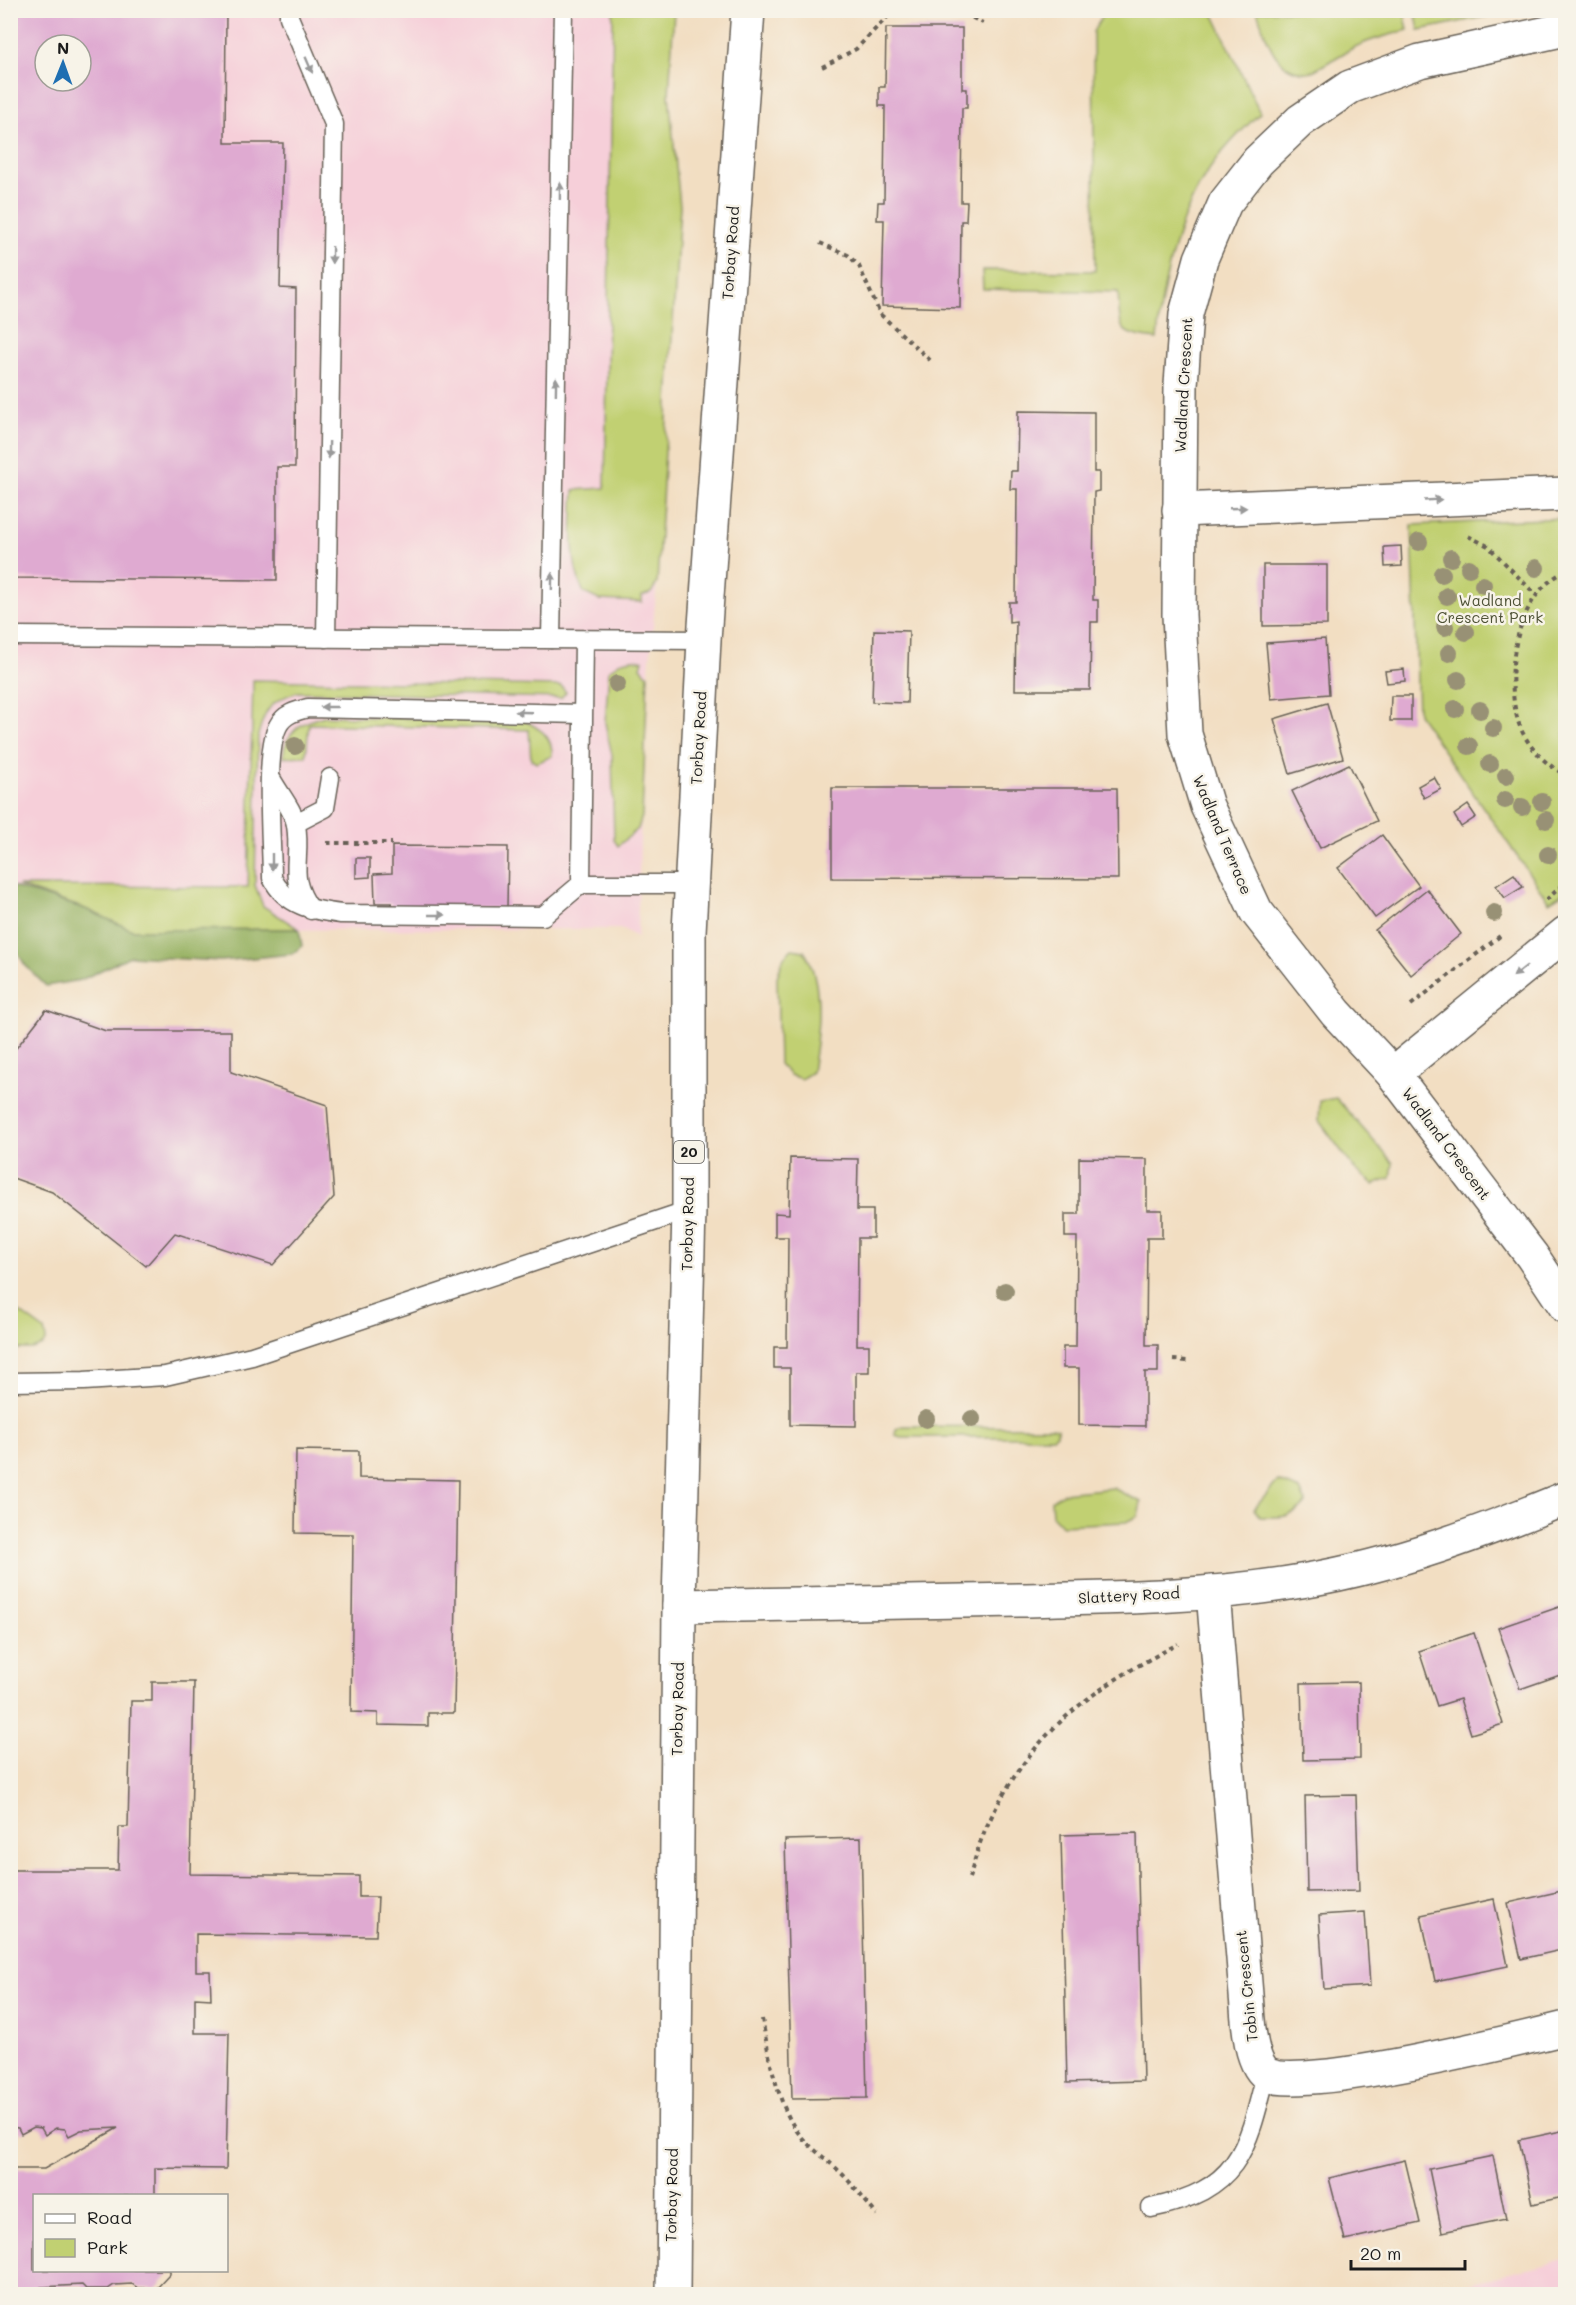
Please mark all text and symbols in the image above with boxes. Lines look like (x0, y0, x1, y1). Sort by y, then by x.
north arrow (33, 33, 93, 93)
text: N (57, 37, 70, 58)
one-way arrow (305, 56, 314, 74)
one-way arrow (555, 181, 565, 200)
street label: Torbay Road (717, 206, 743, 300)
one-way arrow (327, 246, 337, 265)
street label: Wadland Crescent (1169, 317, 1197, 453)
one-way arrow (551, 376, 561, 395)
one-way arrow (324, 441, 334, 460)
one-way arrow (1423, 495, 1442, 504)
one-way arrow (1228, 503, 1247, 512)
one-way arrow (547, 571, 557, 590)
park label: Wadland Crescent Park (1437, 590, 1543, 627)
street label: Torbay Road (686, 691, 710, 785)
one-way arrow (319, 702, 338, 712)
one-way arrow (514, 707, 533, 717)
street label: Wadland Terrace (1189, 772, 1257, 897)
one-way arrow (267, 853, 277, 872)
one-way arrow (428, 910, 447, 920)
one-way arrow (1513, 964, 1528, 976)
street label: Wadland Crescent (1398, 1083, 1496, 1204)
road number: 20 (674, 1141, 704, 1163)
street label: Torbay Road (676, 1177, 698, 1271)
street label: Slattery Road (1078, 1582, 1180, 1608)
street label: Torbay Road (666, 1662, 688, 1756)
street label: Tobin Crescent (1230, 1929, 1262, 2043)
street label: Torbay Road (660, 2148, 682, 2242)
legend (33, 2194, 228, 2272)
text: Road (87, 2205, 132, 2229)
scale bar (1351, 2233, 1465, 2271)
text: Park (87, 2235, 128, 2259)
text: 20 m (1360, 2241, 1401, 2265)

